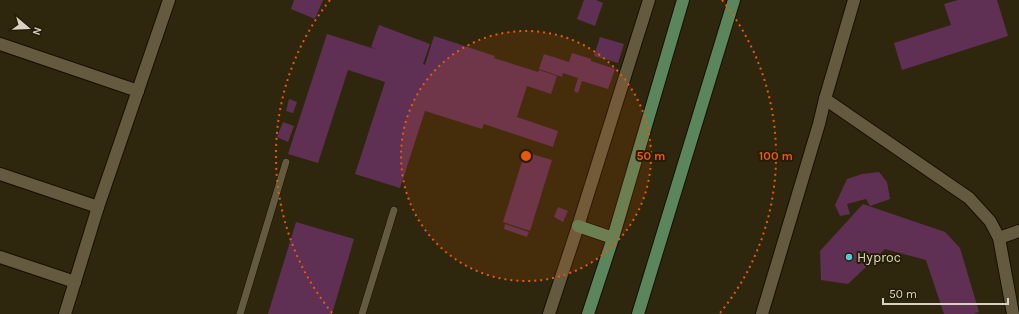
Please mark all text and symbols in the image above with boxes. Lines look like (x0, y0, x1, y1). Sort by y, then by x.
north arrow (8, 8, 48, 48)
text: N (30, 25, 44, 37)
centre of rings (519, 149, 533, 163)
text: 50 m (637, 149, 666, 163)
text: 100 m (759, 149, 793, 163)
place label: Hyproc (857, 249, 901, 266)
marker: Hyproc (844, 252, 854, 262)
scale bar (883, 280, 1008, 306)
text: 50 m (889, 287, 917, 301)

